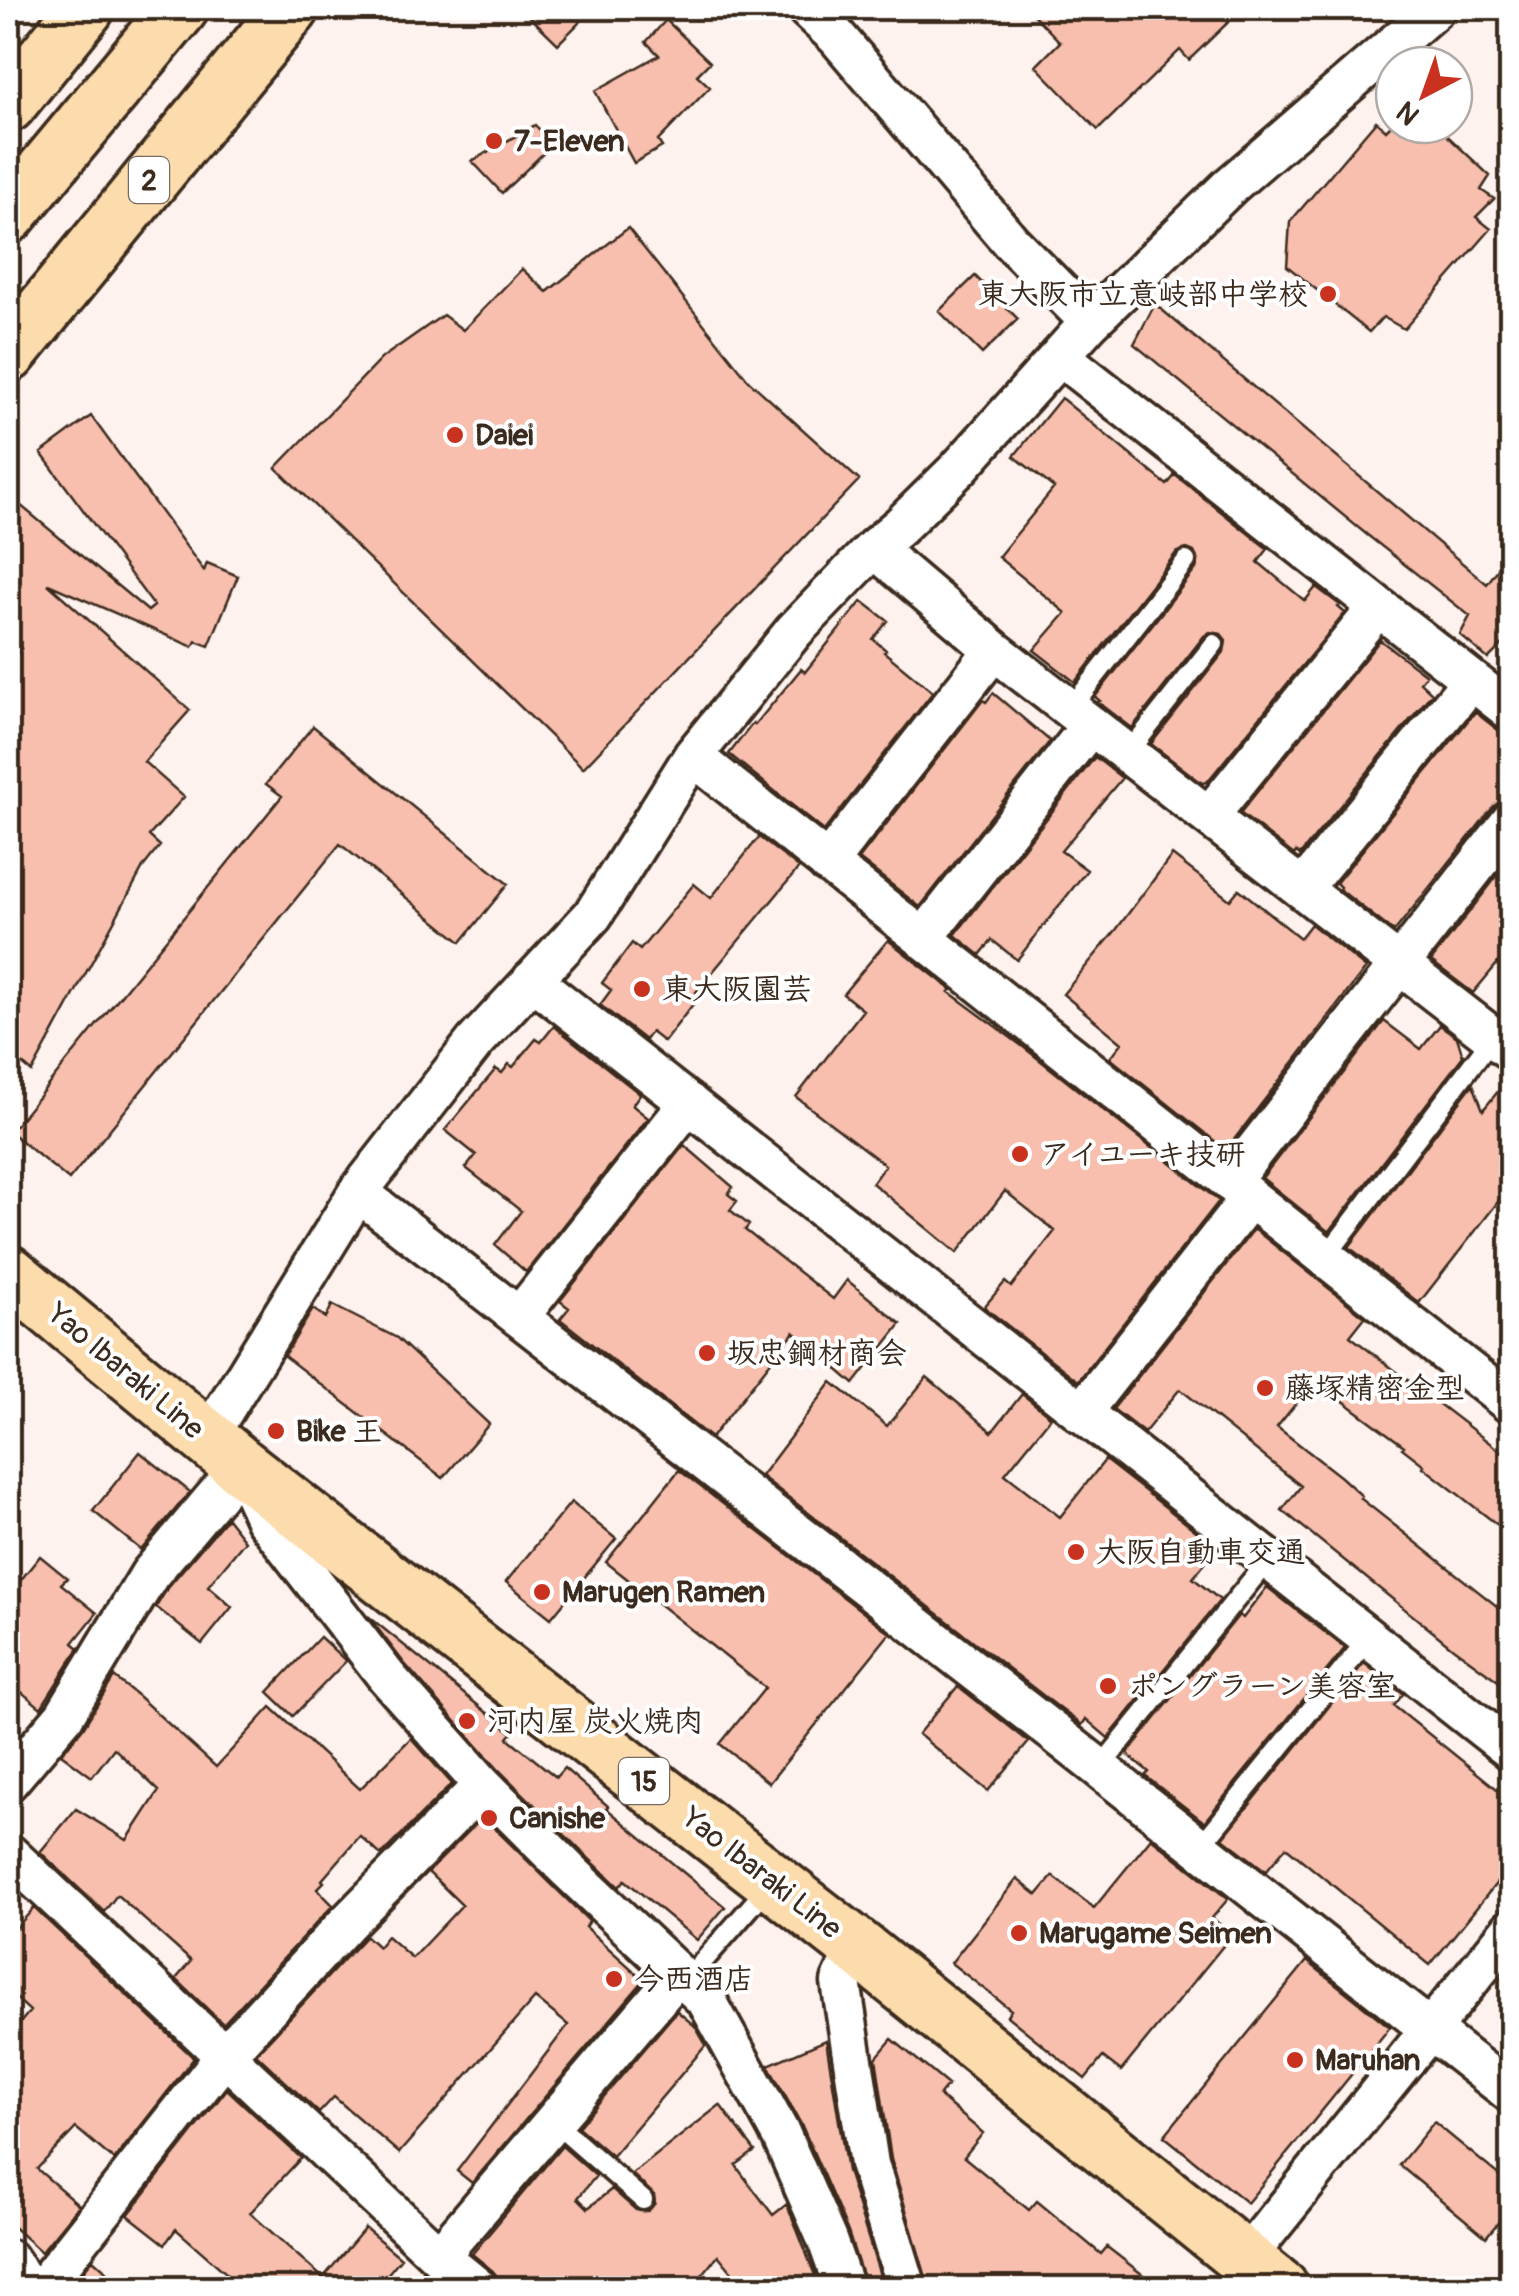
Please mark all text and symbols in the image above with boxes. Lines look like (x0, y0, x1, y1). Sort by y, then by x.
north arrow (1374, 45, 1474, 145)
text: N (1390, 93, 1427, 132)
place label: 7-Eleven (514, 123, 625, 160)
marker: 7-Eleven (483, 130, 505, 152)
road number: 2 (129, 157, 169, 203)
place label: 東大阪市立意岐部中学校 (978, 276, 1308, 313)
marker: 東大阪市立意岐部中学校 (1317, 283, 1339, 305)
place label: Daiei (475, 417, 533, 454)
marker: Daiei (444, 424, 466, 446)
place label: 東大阪園芸 (662, 971, 812, 1008)
marker: 東大阪園芸 (631, 978, 653, 1000)
place label: アイユーキ技研 (1040, 1136, 1246, 1173)
marker: アイユーキ技研 (1009, 1143, 1031, 1165)
street label: Yao Ibaraki Line (39, 1295, 212, 1448)
place label: 坂忠鋼材商会 (727, 1335, 907, 1372)
marker: 坂忠鋼材商会 (696, 1342, 718, 1364)
place label: 藤塚精密金型 (1285, 1370, 1465, 1407)
marker: 藤塚精密金型 (1254, 1377, 1276, 1399)
place label: Bike 王 (296, 1413, 382, 1450)
marker: Bike 王 (265, 1420, 287, 1442)
place label: 大阪自動車交通 (1096, 1534, 1306, 1571)
marker: 大阪自動車交通 (1065, 1541, 1087, 1563)
place label: Marugen Ramen (562, 1574, 765, 1611)
marker: Marugen Ramen (531, 1581, 553, 1603)
place label: ポングラーン美容室 (1128, 1668, 1396, 1705)
marker: ポングラーン美容室 (1097, 1675, 1119, 1697)
place label: 河内屋 炭火焼肉 (487, 1703, 704, 1740)
marker: 河内屋 炭火焼肉 (456, 1710, 478, 1732)
road number: 15 (619, 1758, 669, 1804)
street label: Yao Ibaraki Line (674, 1799, 849, 1947)
place label: Canishe (509, 1800, 606, 1837)
marker: Canishe (478, 1807, 500, 1829)
place label: Marugame Seimen (1039, 1915, 1272, 1952)
marker: Marugame Seimen (1008, 1922, 1030, 1944)
place label: 今西酒店 (634, 1961, 754, 1998)
marker: 今西酒店 (603, 1968, 625, 1990)
place label: Maruhan (1315, 2042, 1420, 2079)
marker: Maruhan (1284, 2049, 1306, 2071)

